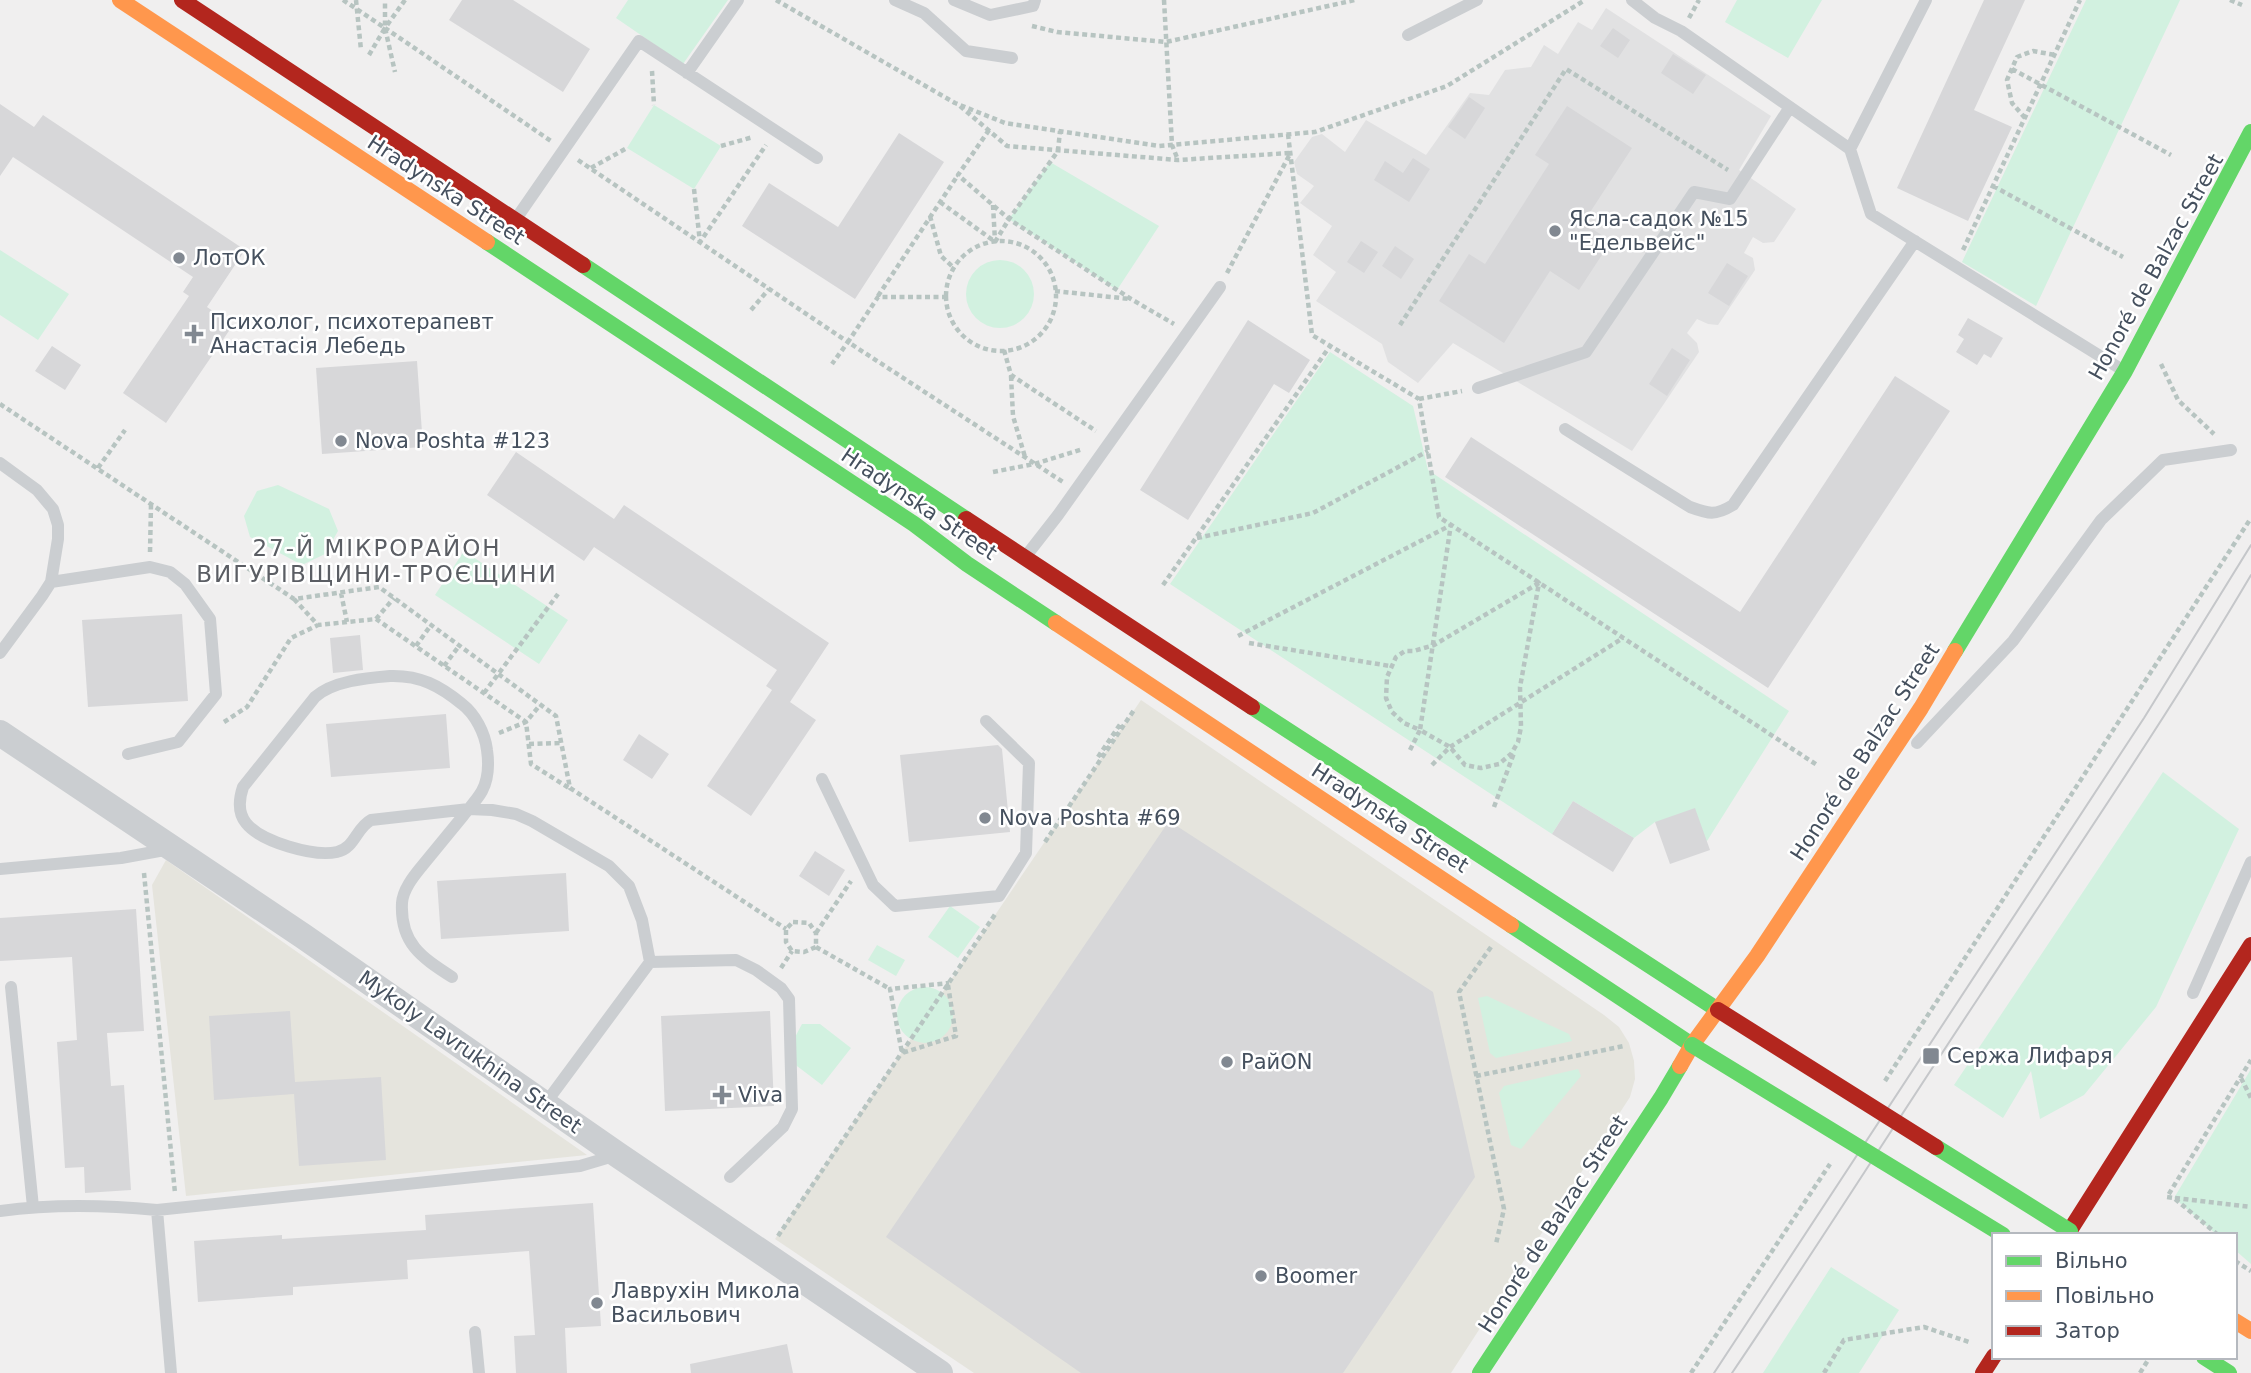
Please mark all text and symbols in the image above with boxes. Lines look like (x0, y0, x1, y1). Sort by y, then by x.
street label: Hradynska Street (363, 130, 529, 250)
street label: Honoré de Balzac Street (2084, 150, 2228, 384)
place label: Ясла-садок №15 "Едельвейс" (1569, 207, 1749, 255)
marker: Ясла-садок №15 "Едельвейс" (1547, 223, 1563, 239)
place label: ЛотОК (193, 246, 265, 270)
marker: ЛотОК (171, 250, 187, 266)
place label: Психолог, психотерапевт Анастасія Лебедь (210, 310, 494, 358)
marker: Психолог, психотерапевт Анастасія Лебедь (184, 324, 204, 344)
place label: Nova Poshta #123 (355, 429, 550, 453)
marker: Nova Poshta #123 (333, 433, 349, 449)
street label: Hradynska Street (837, 443, 1001, 565)
district label: 27-Й МІКРОРАЙОН ВИГУРІВЩИНИ-ТРОЄЩИНИ (196, 534, 558, 587)
street label: Honoré de Balzac Street (1786, 639, 1944, 865)
street label: Hradynska Street (1307, 758, 1473, 878)
place label: Nova Poshta #69 (999, 806, 1181, 830)
marker: Nova Poshta #69 (977, 810, 993, 826)
street label: Mykoly Lavrukhina Street (354, 966, 586, 1138)
place label: Сержа Лифаря (1947, 1044, 2113, 1068)
marker: Сержа Лифаря (1921, 1046, 1941, 1066)
place label: РайON (1241, 1050, 1312, 1074)
marker: РайON (1219, 1054, 1235, 1070)
place label: Viva (738, 1083, 783, 1107)
marker: Viva (712, 1085, 732, 1105)
street label: Honoré de Balzac Street (1474, 1111, 1632, 1337)
legend (1992, 1233, 2237, 1359)
text: Вільно (2055, 1249, 2128, 1273)
place label: Boomer (1275, 1264, 1357, 1288)
marker: Boomer (1253, 1268, 1269, 1284)
place label: Лаврухін Микола Васильович (611, 1279, 800, 1327)
text: Повільно (2055, 1284, 2154, 1308)
marker: Лаврухін Микола Васильович (589, 1295, 605, 1311)
text: Затор (2055, 1319, 2120, 1343)

